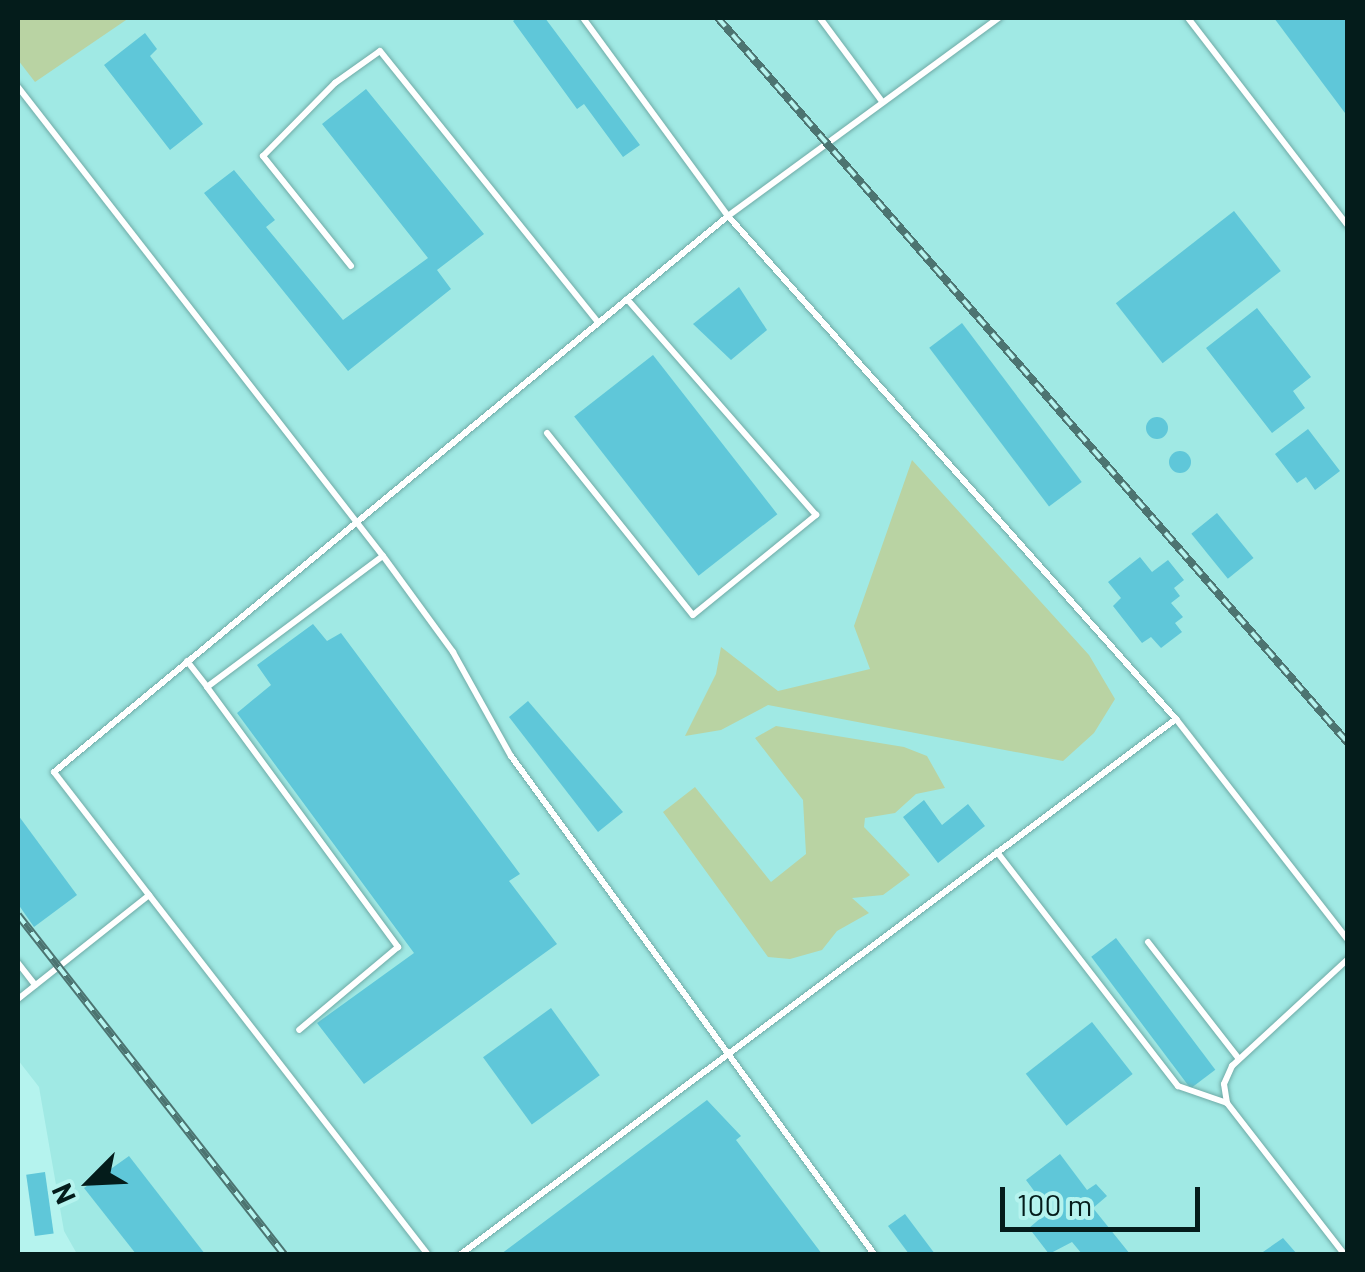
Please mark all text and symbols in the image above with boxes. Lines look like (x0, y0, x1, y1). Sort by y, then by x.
north arrow (40, 1132, 140, 1232)
scale bar (1005, 1167, 1205, 1229)
text: N (43, 1179, 82, 1210)
text: 100 m (1017, 1186, 1092, 1222)

